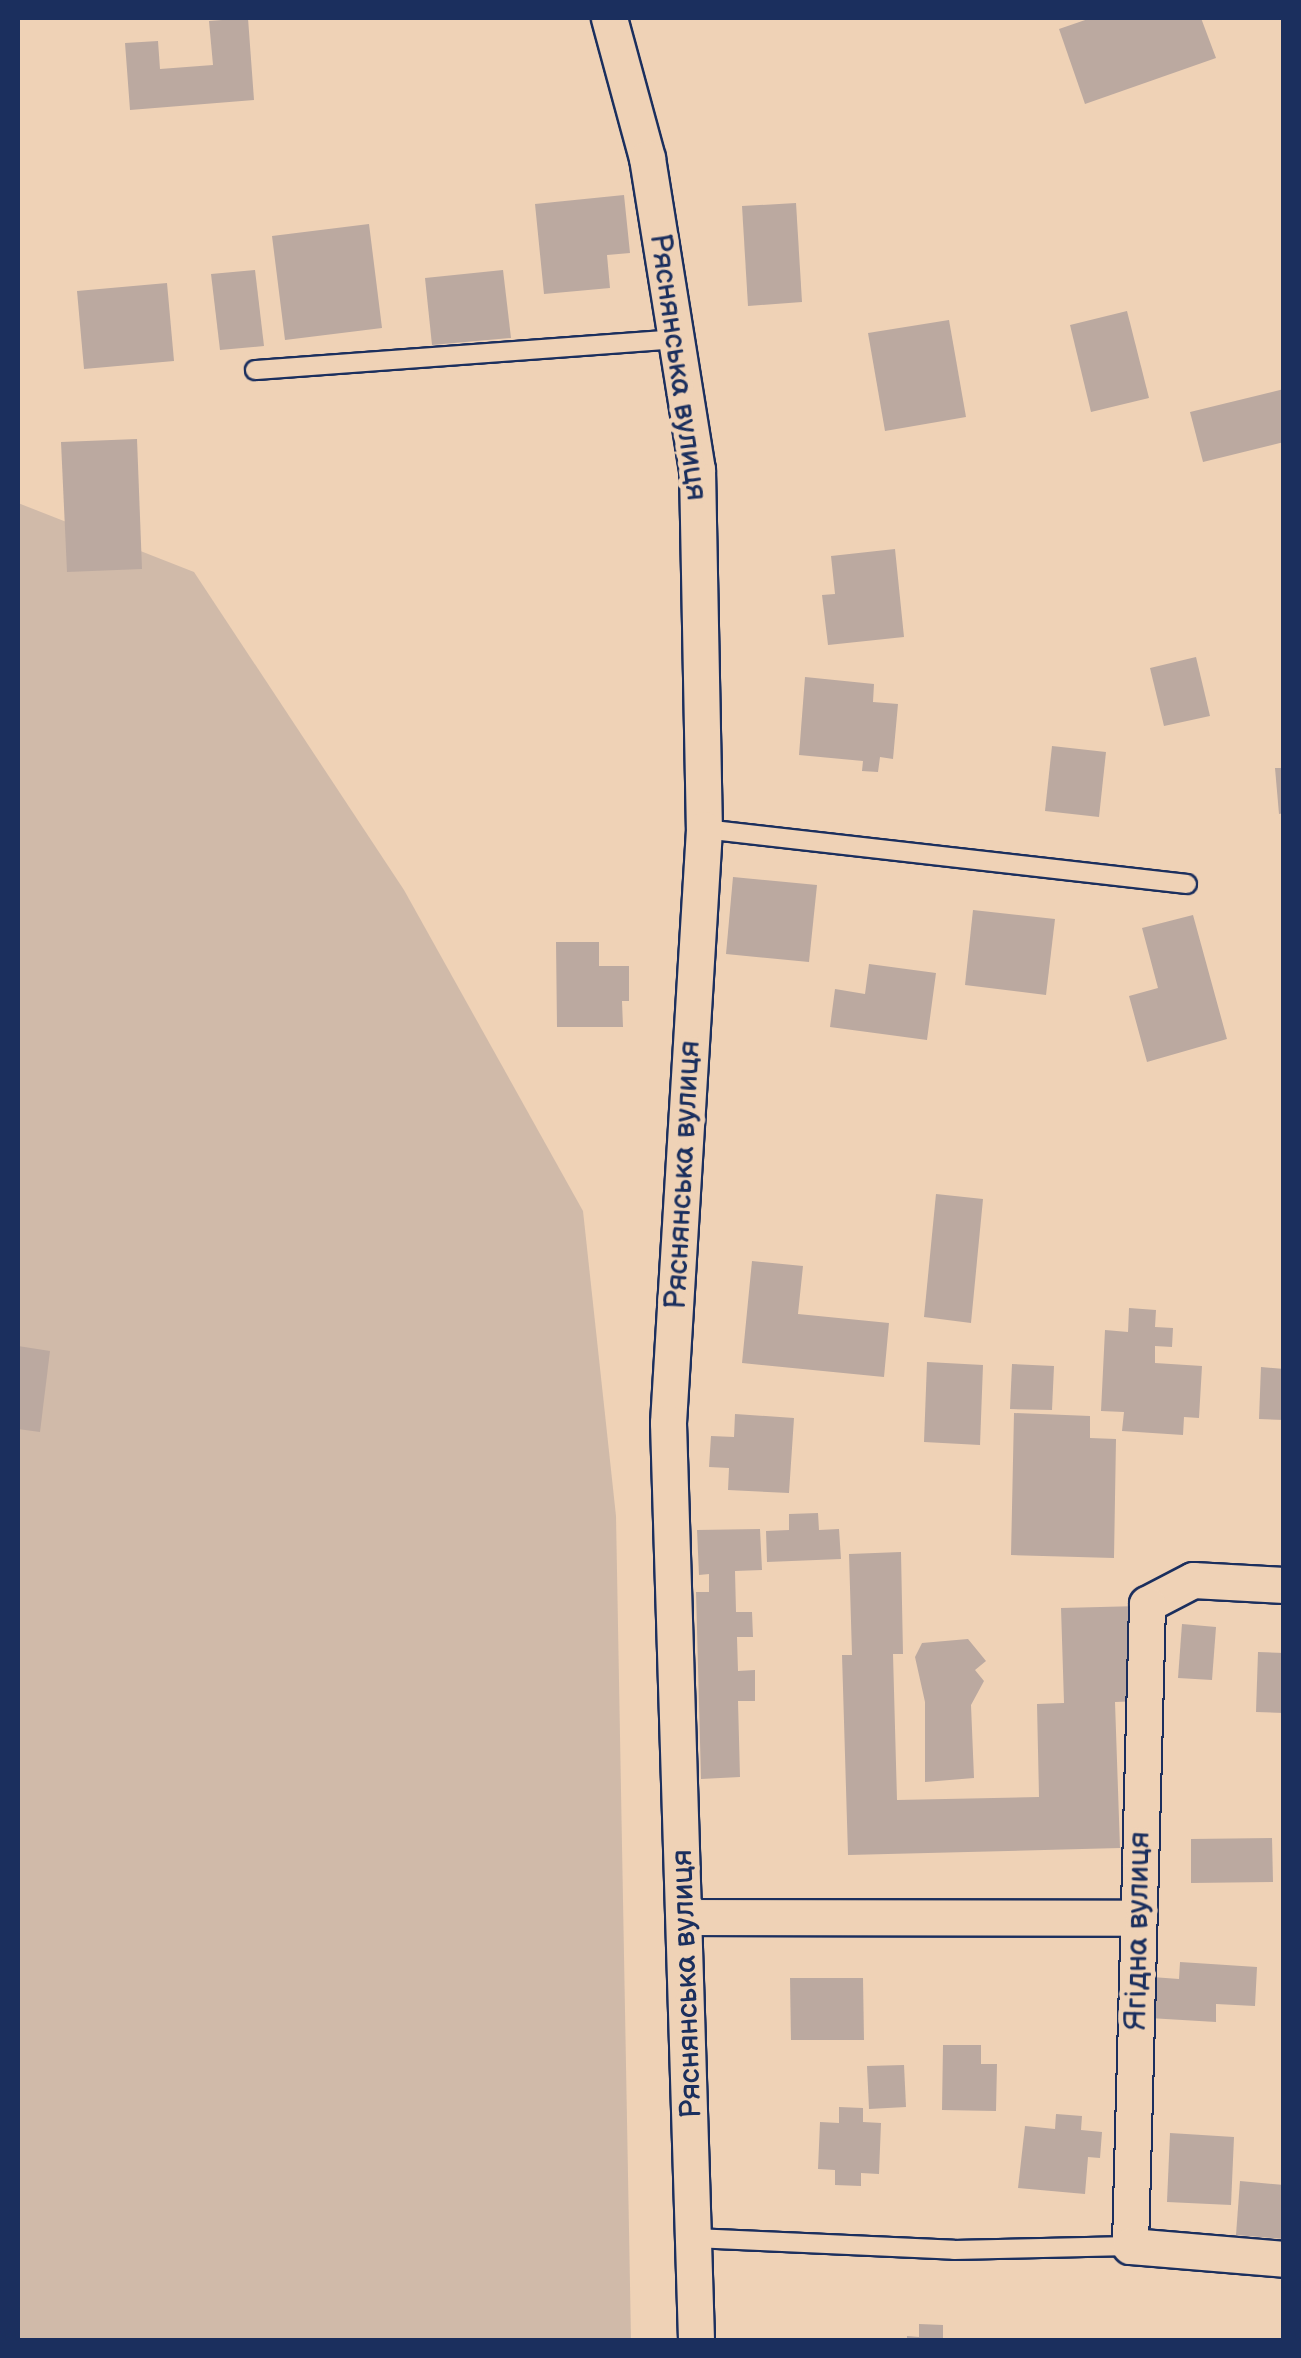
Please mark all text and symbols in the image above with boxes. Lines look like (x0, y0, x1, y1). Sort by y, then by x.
street label: Ряснянська вулиця (641, 231, 715, 503)
street label: Ряснянська вулиця (658, 1040, 708, 1310)
street label: Ягідна вулиця (1118, 1831, 1158, 2031)
street label: Ряснянська вулиця (664, 1849, 710, 2119)

